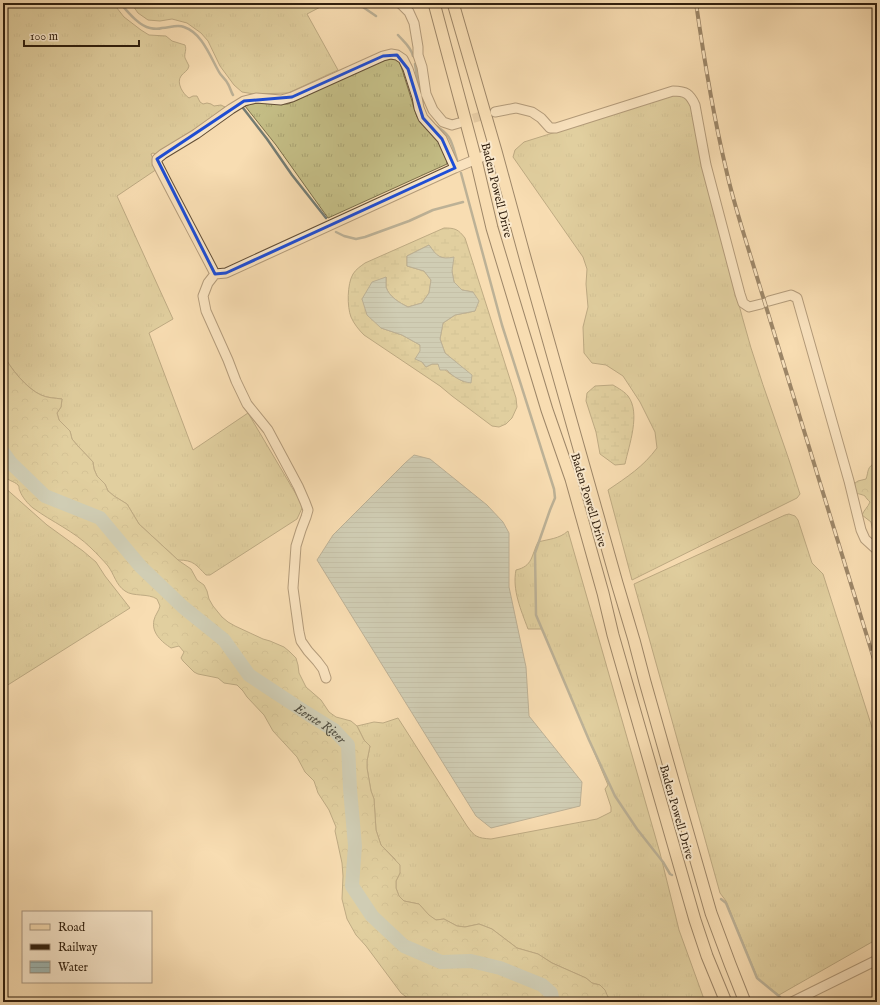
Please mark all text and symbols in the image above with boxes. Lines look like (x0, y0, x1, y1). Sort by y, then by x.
scale bar (24, 22, 139, 48)
text: 100 m (30, 29, 58, 44)
street label: Baden Powell Drive (477, 141, 516, 240)
street label: Baden Powell Drive (567, 451, 610, 549)
water label: Eerste River (290, 700, 350, 748)
street label: Baden Powell Drive (656, 763, 697, 862)
legend (22, 911, 152, 983)
text: Road (58, 920, 86, 935)
text: Railway (58, 940, 97, 955)
text: Water (58, 960, 89, 975)

